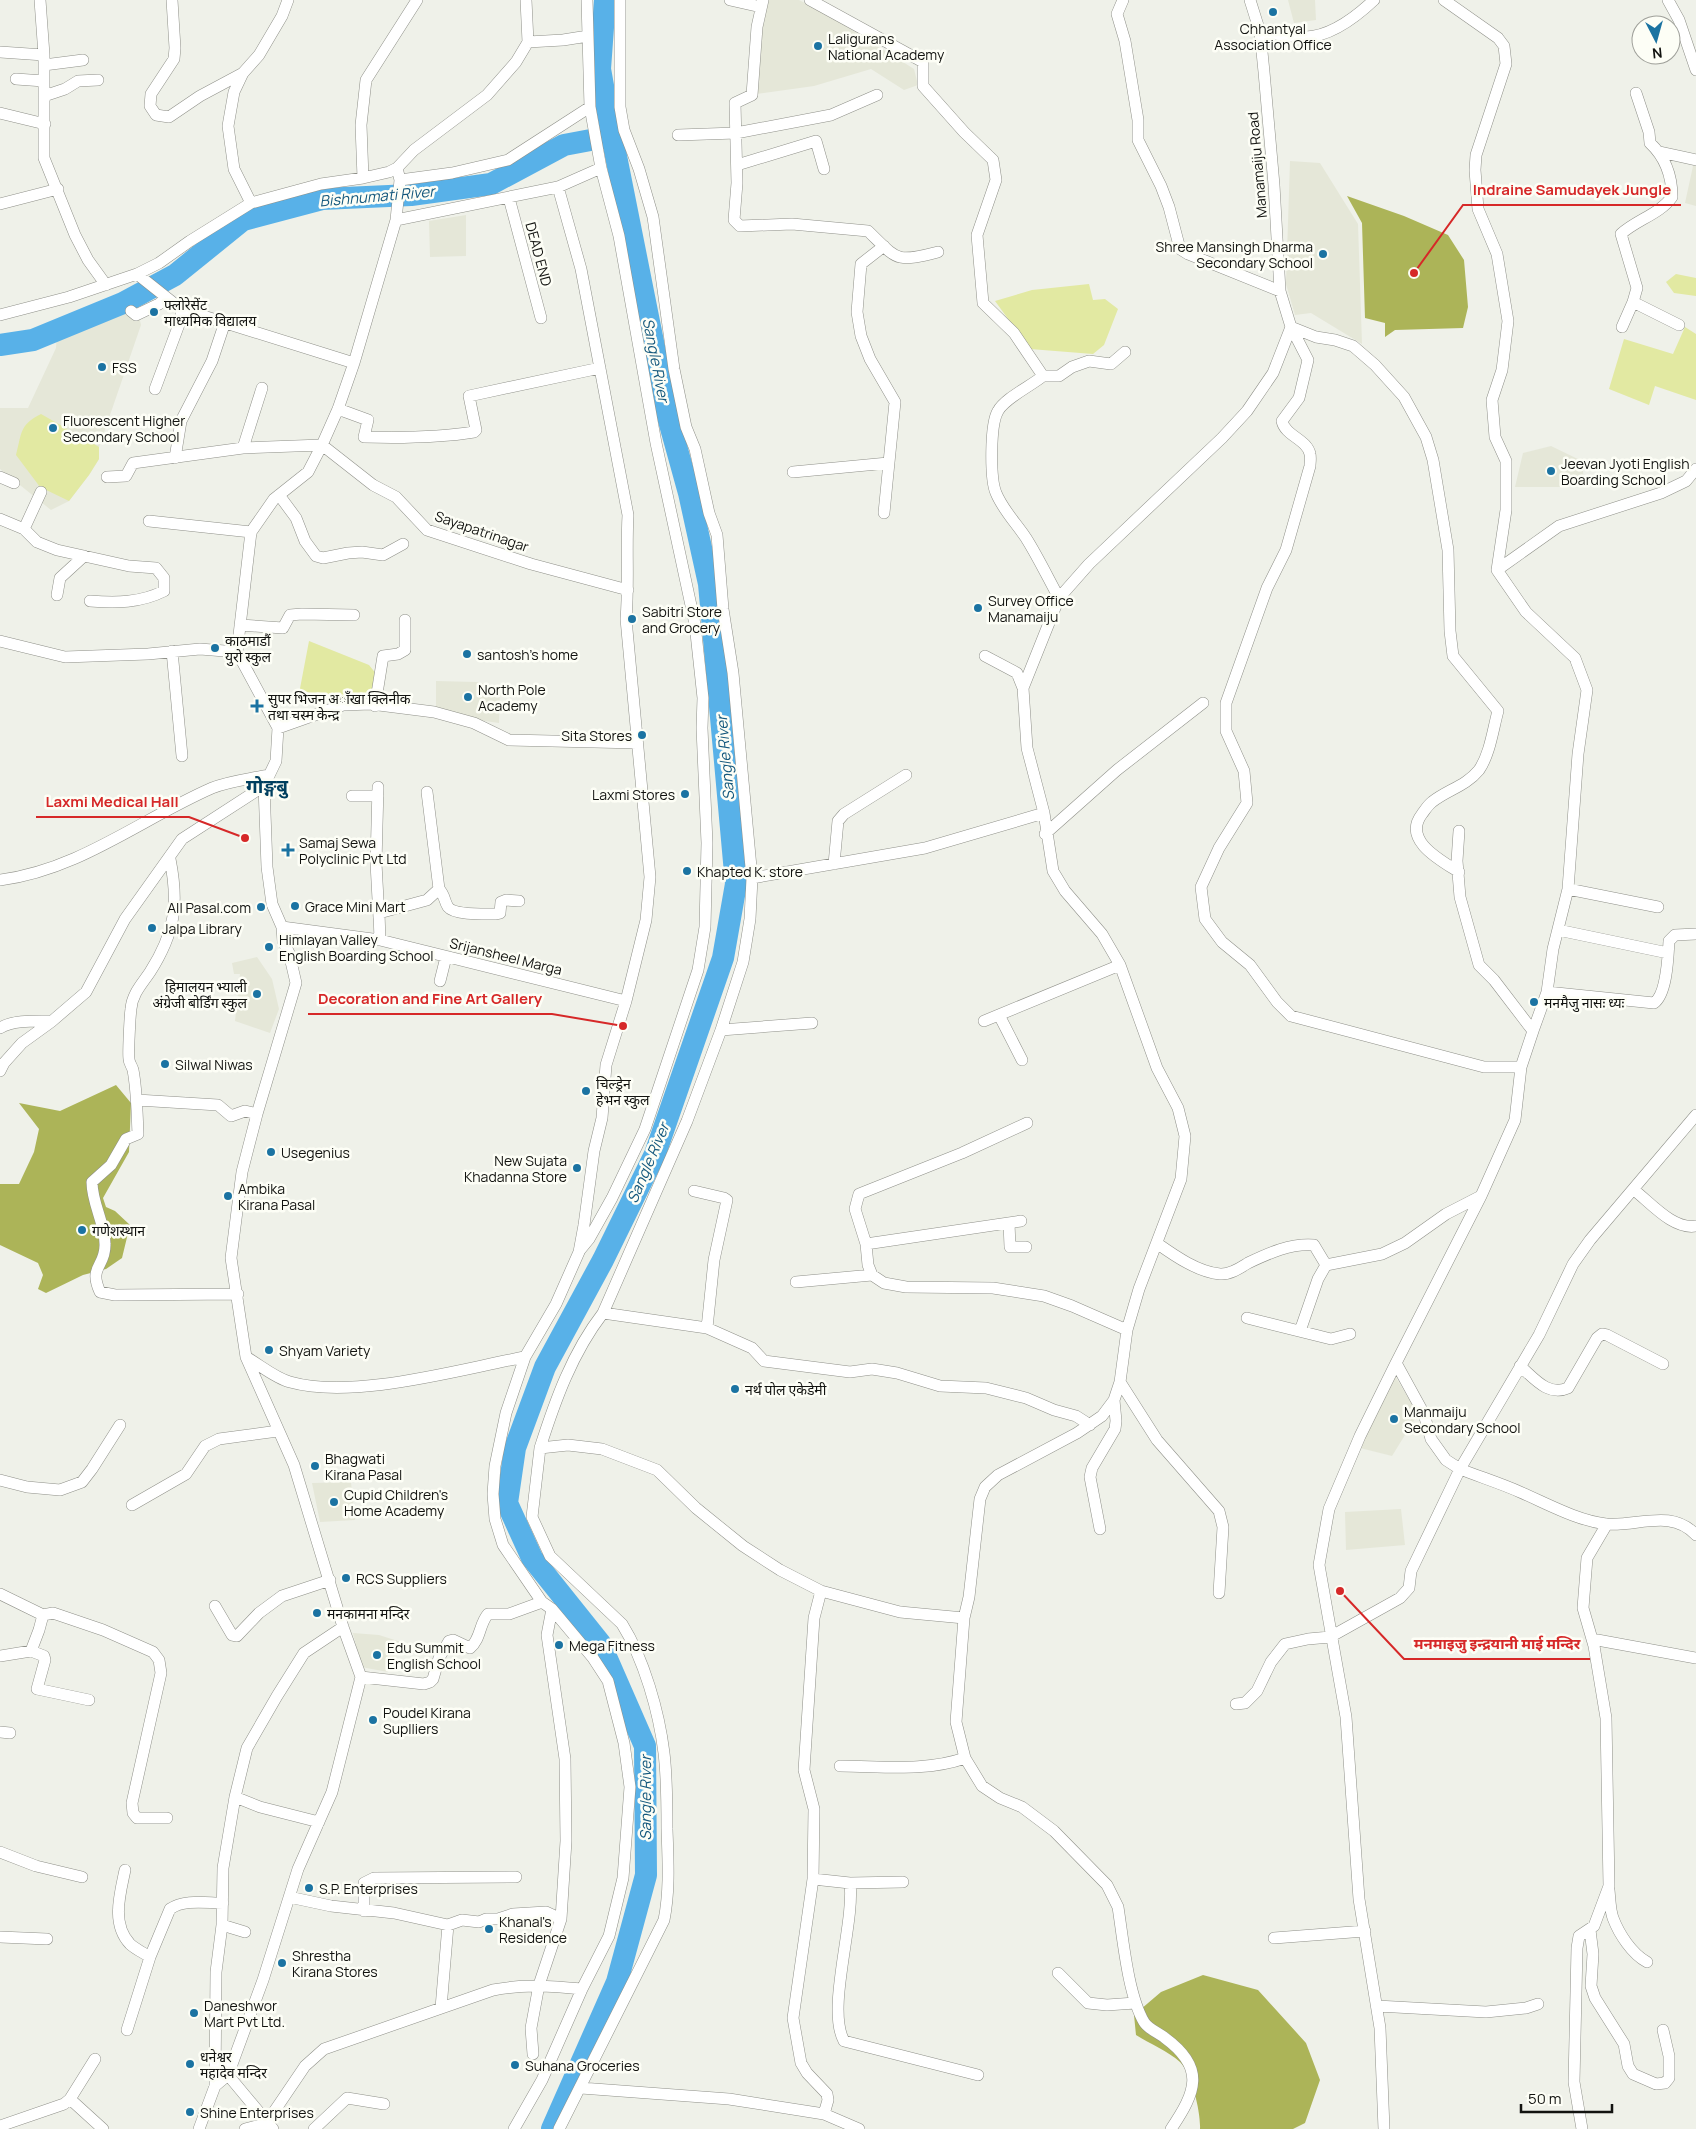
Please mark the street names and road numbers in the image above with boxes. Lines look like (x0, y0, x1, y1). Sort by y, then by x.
street label: Manamaiju Road (1243, 111, 1271, 219)
street label: DEAD END (521, 220, 557, 288)
street label: Sayapatrinagar (433, 506, 531, 556)
street label: Srijansheel Marga (448, 933, 564, 979)

